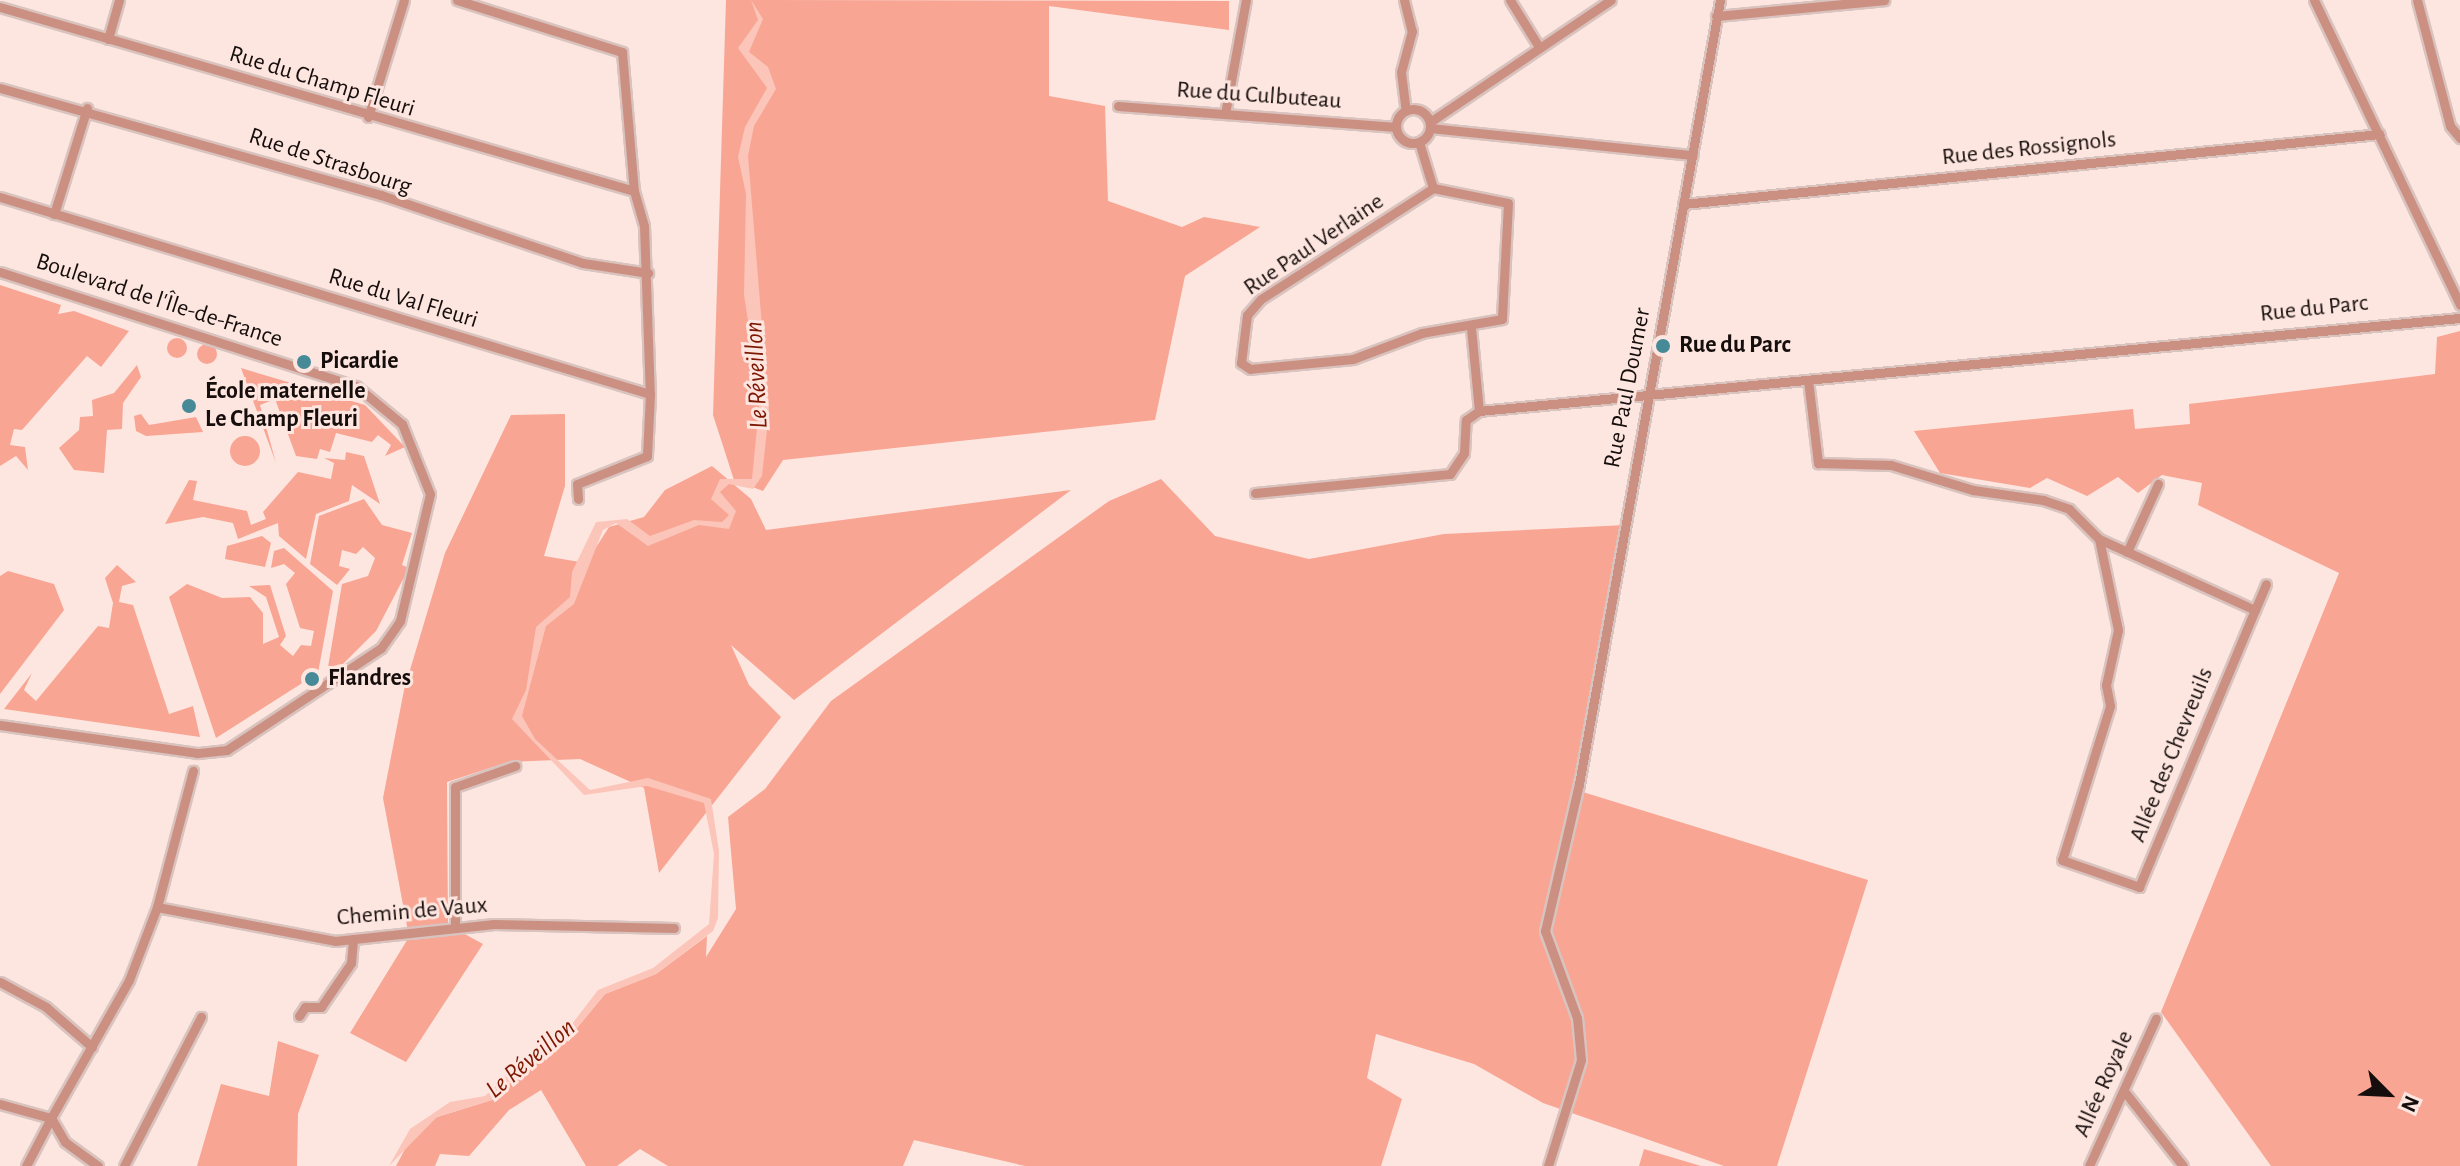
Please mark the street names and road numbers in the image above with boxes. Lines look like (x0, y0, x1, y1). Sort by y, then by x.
street label: Rue du Champ Fleuri (226, 40, 418, 124)
street label: Rue du Culbuteau (1176, 76, 1342, 116)
street label: Rue de Strasbourg (245, 122, 415, 202)
street label: Rue des Rossignols (1941, 126, 2117, 172)
street label: Rue Paul Verlaine (1238, 188, 1390, 302)
street label: Boulevard de l'Île-de-France (32, 248, 286, 354)
street label: Rue du Val Fleuri (325, 263, 481, 335)
street label: Rue du Parc (2259, 289, 2369, 329)
street label: Rue Paul Doumer (1598, 306, 1658, 470)
street label: Allée des Chevreuils (2124, 663, 2220, 847)
street label: Chemin de Vaux (336, 891, 488, 933)
street label: Allée Royale (2068, 1026, 2140, 1142)

